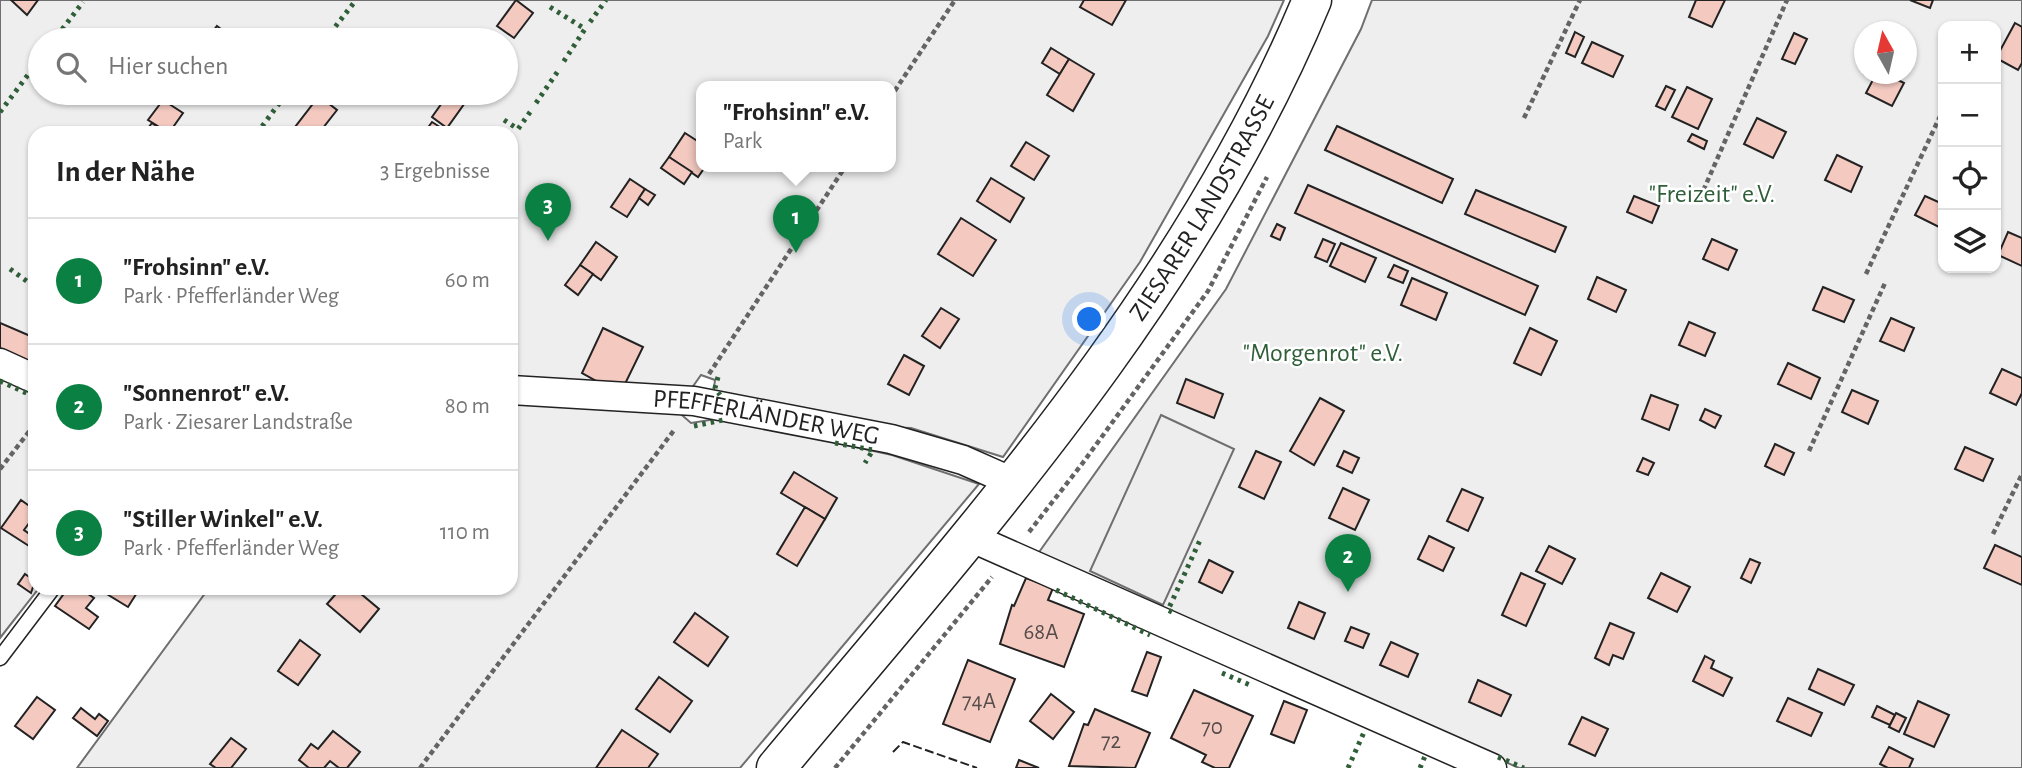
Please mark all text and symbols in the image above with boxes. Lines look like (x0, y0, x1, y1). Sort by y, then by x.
north arrow (1854, 21, 1917, 84)
map controls (1938, 21, 2001, 273)
button: + (1938, 21, 2001, 84)
search box (28, 28, 518, 105)
icon: search (52, 48, 90, 86)
text: Hier suchen (108, 53, 229, 79)
popup (696, 81, 896, 172)
button: − (1938, 84, 2001, 147)
street label: ZIESARER LANDSTRASSE (1125, 91, 1279, 325)
text: "Frohsinn" e.V. (723, 99, 869, 125)
text: Park (723, 130, 762, 153)
button: locate (1938, 147, 2001, 210)
text: In der Nähe (56, 157, 195, 187)
text: 3 Ergebnisse (380, 160, 490, 183)
park label: "Freizeit" e.V. (1649, 181, 1775, 207)
pin: 3 (525, 183, 571, 241)
pin: 1 (773, 195, 819, 253)
button: layers (1938, 210, 2001, 273)
text: "Frohsinn" e.V. (123, 254, 270, 280)
text: 1 (75, 269, 83, 292)
text: 60 m (445, 269, 490, 292)
text: Park · Pfefferländer Weg (123, 285, 339, 308)
your location (1072, 302, 1106, 336)
park label: "Morgenrot" e.V. (1243, 340, 1403, 366)
text: "Sonnenrot" e.V. (123, 380, 289, 406)
street label: PFEFFERLÄNDER WEG (652, 386, 882, 449)
text: 2 (74, 395, 84, 418)
text: 80 m (445, 395, 490, 418)
text: Park · Ziesarer Landstraße (123, 411, 353, 434)
text: "Stiller Winkel" e.V. (123, 506, 323, 532)
text: 3 (74, 521, 84, 544)
text: 110 m (440, 521, 490, 544)
pin: 2 (1325, 534, 1371, 592)
text: Park · Pfefferländer Weg (123, 537, 339, 560)
house number: 68A (1023, 621, 1059, 644)
house number: 74A (962, 690, 996, 713)
house number: 70 (1201, 716, 1223, 739)
house number: 72 (1101, 730, 1121, 753)

